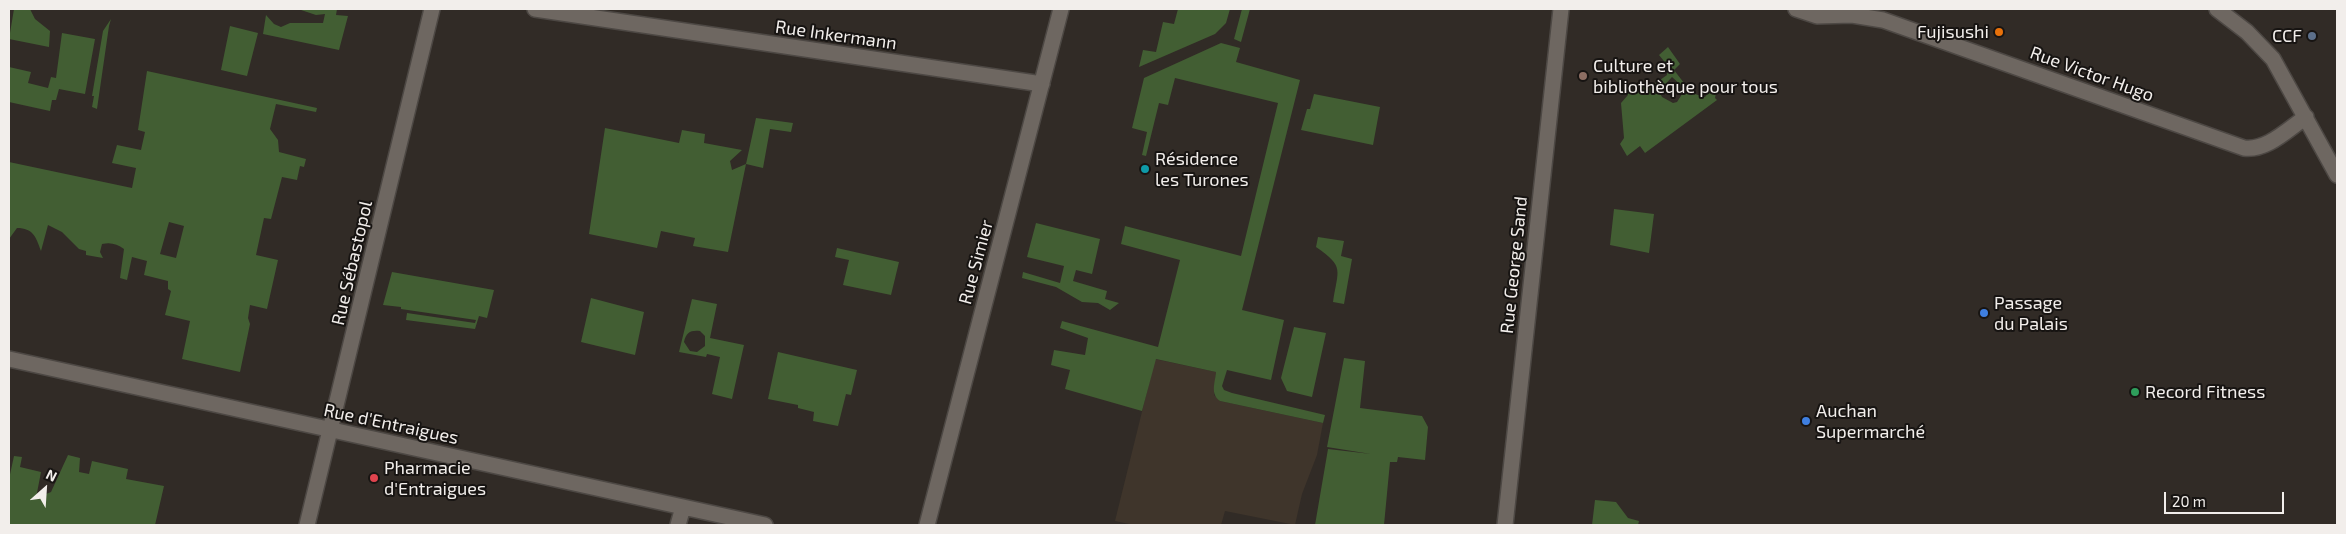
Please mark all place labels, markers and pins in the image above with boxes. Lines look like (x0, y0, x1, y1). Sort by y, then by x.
place label: Fujisushi (1917, 21, 1989, 43)
place label: CCF (2272, 25, 2302, 47)
marker: Fujisushi (1993, 26, 2005, 38)
marker: CCF (2306, 30, 2318, 42)
place label: Culture et bibliothèque pour tous (1593, 55, 1778, 98)
marker: Culture et bibliothèque pour tous (1577, 70, 1589, 82)
place label: Résidence les Turones (1155, 148, 1249, 190)
marker: Résidence les Turones (1139, 163, 1151, 175)
place label: Passage du Palais (1994, 292, 2068, 334)
marker: Passage du Palais (1978, 307, 1990, 319)
place label: Record Fitness (2145, 381, 2265, 403)
marker: Record Fitness (2129, 386, 2141, 398)
place label: Auchan Supermarché (1816, 400, 1925, 442)
marker: Auchan Supermarché (1800, 415, 1812, 427)
place label: Pharmacie d'Entraigues (384, 457, 486, 499)
marker: Pharmacie d'Entraigues (368, 472, 380, 484)

